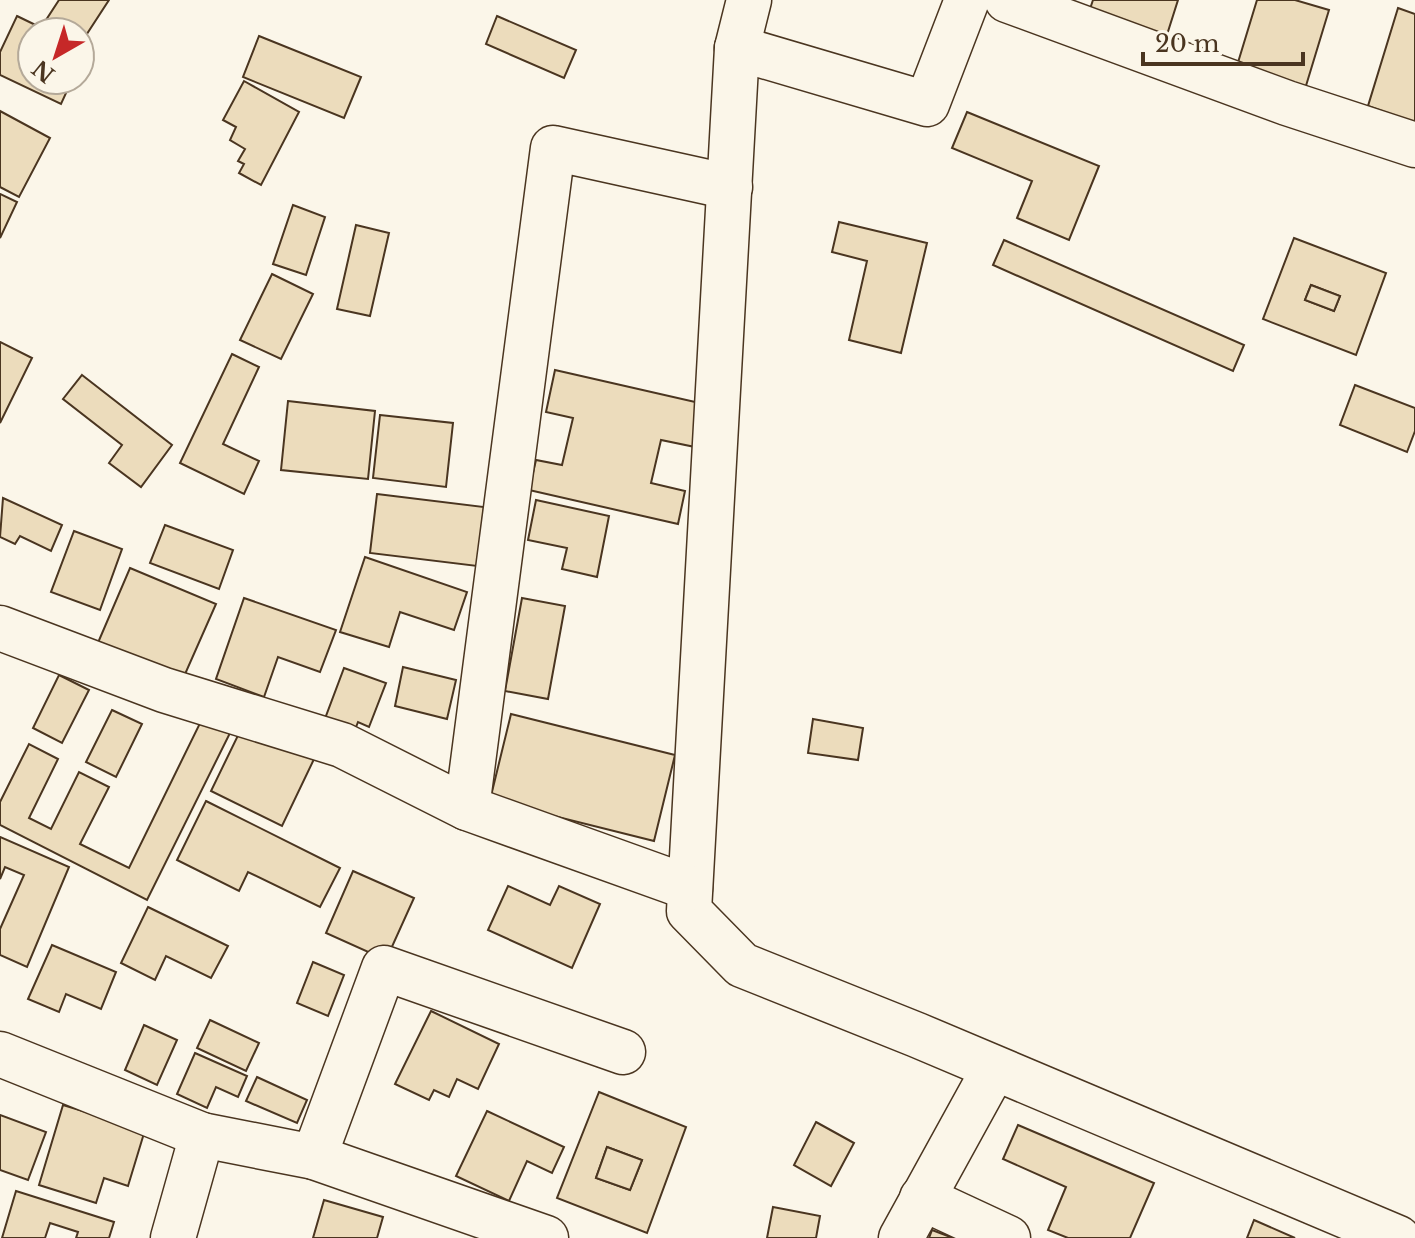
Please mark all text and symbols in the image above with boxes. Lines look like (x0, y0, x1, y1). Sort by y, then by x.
north arrow (16, 16, 96, 96)
scale bar (1143, 16, 1303, 66)
text: 20 m (1155, 29, 1220, 58)
text: N (27, 54, 60, 88)

